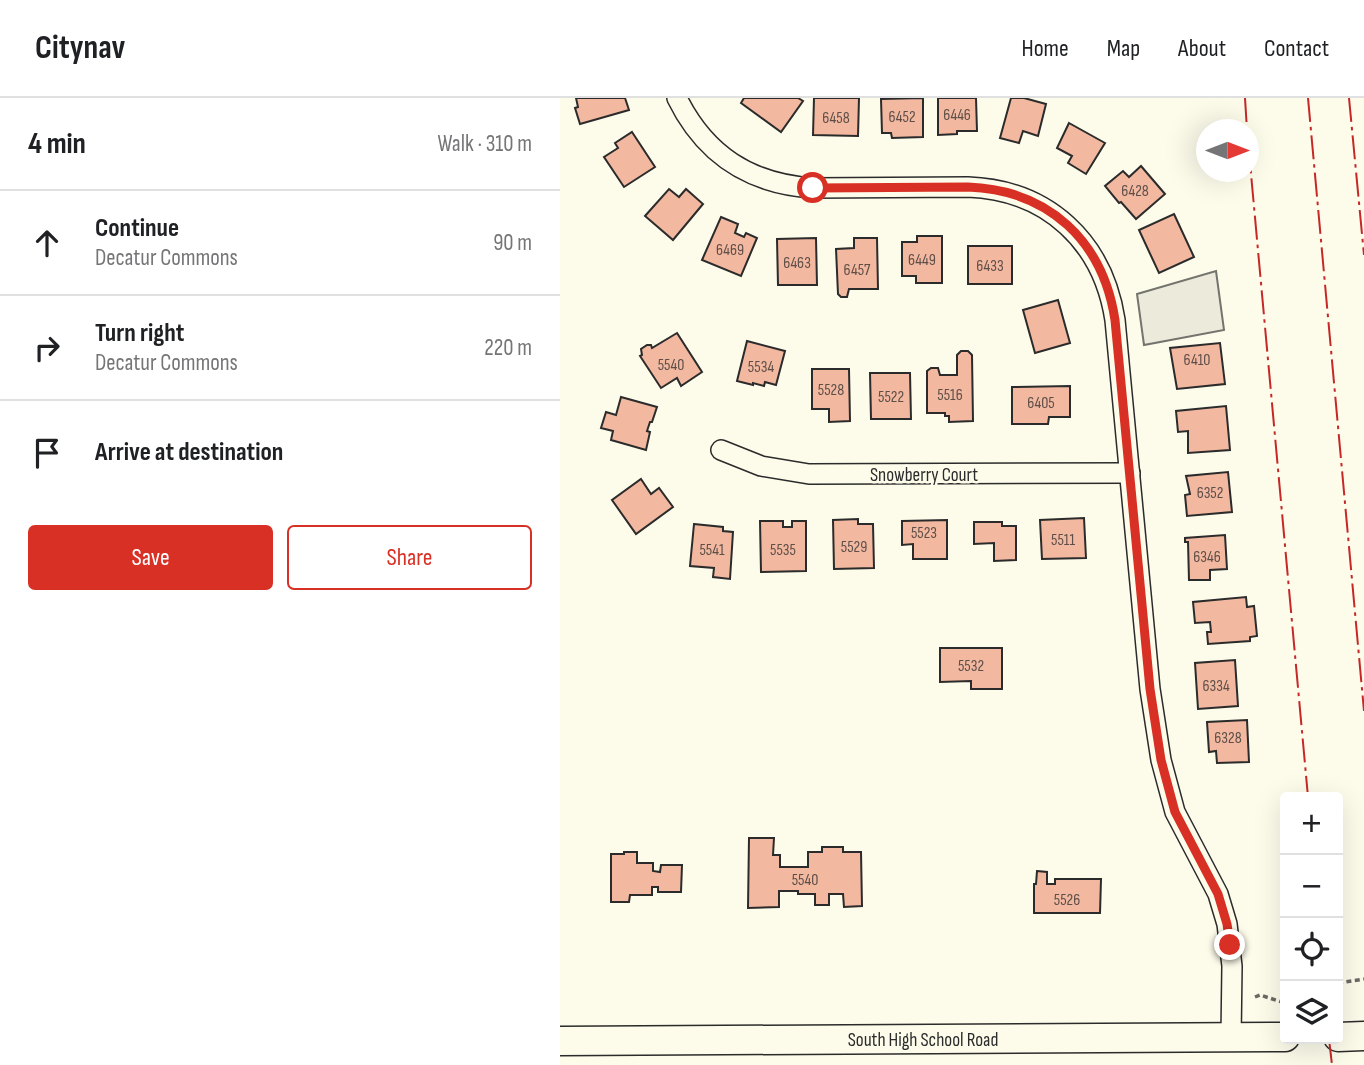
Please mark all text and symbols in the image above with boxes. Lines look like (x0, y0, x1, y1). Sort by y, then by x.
text: Citynav (35, 28, 125, 68)
text: Home (1021, 34, 1069, 63)
text: Map (1107, 34, 1140, 63)
text: About (1178, 34, 1226, 63)
text: Contact (1264, 34, 1329, 63)
house number: 6446 (943, 106, 971, 125)
house number: 6452 (888, 108, 916, 127)
house number: 6458 (822, 109, 850, 128)
north arrow (1196, 119, 1259, 182)
text: 4 min (28, 126, 86, 162)
text: Walk · 310 m (437, 130, 532, 158)
route start (797, 172, 828, 203)
house number: 6428 (1121, 182, 1149, 201)
text: Continue (95, 213, 179, 244)
icon: ahead (28, 224, 66, 262)
text: 90 m (493, 229, 532, 257)
house number: 6469 (716, 241, 744, 260)
text: Decatur Commons (95, 244, 238, 272)
house number: 6449 (908, 251, 936, 270)
house number: 6463 (783, 254, 811, 273)
house number: 6433 (976, 257, 1004, 276)
house number: 6457 (844, 261, 871, 280)
text: Turn right (95, 318, 184, 349)
icon: right (28, 329, 66, 367)
text: 220 m (484, 334, 532, 362)
text: Decatur Commons (95, 349, 238, 377)
house number: 6410 (1184, 351, 1210, 370)
house number: 5540 (658, 356, 684, 375)
house number: 5534 (748, 358, 774, 377)
house number: 5528 (818, 381, 844, 400)
house number: 5516 (937, 386, 963, 405)
house number: 5522 (878, 388, 904, 407)
house number: 6405 (1027, 394, 1055, 413)
icon: arrive (28, 434, 66, 472)
text: Arrive at destination (95, 437, 283, 468)
street label: Snowberry Court (870, 464, 978, 487)
house number: 6352 (1197, 484, 1223, 503)
house number: 5523 (911, 524, 937, 543)
button: Save (28, 525, 273, 590)
button: Share (287, 525, 532, 590)
house number: 5511 (1051, 531, 1075, 550)
house number: 5529 (841, 538, 867, 557)
house number: 5541 (699, 541, 725, 560)
house number: 5535 (770, 541, 796, 560)
house number: 6346 (1193, 548, 1221, 567)
house number: 5532 (958, 657, 984, 676)
house number: 6334 (1202, 677, 1230, 696)
house number: 6328 (1214, 729, 1242, 748)
map controls (1280, 792, 1343, 1044)
button: + (1280, 792, 1343, 855)
button: − (1280, 855, 1343, 918)
house number: 5540 (792, 871, 818, 890)
house number: 5526 (1054, 891, 1080, 910)
button: locate (1280, 918, 1343, 981)
route end (1214, 929, 1245, 960)
button: layers (1280, 981, 1343, 1044)
street label: South High School Road (848, 1029, 998, 1052)

